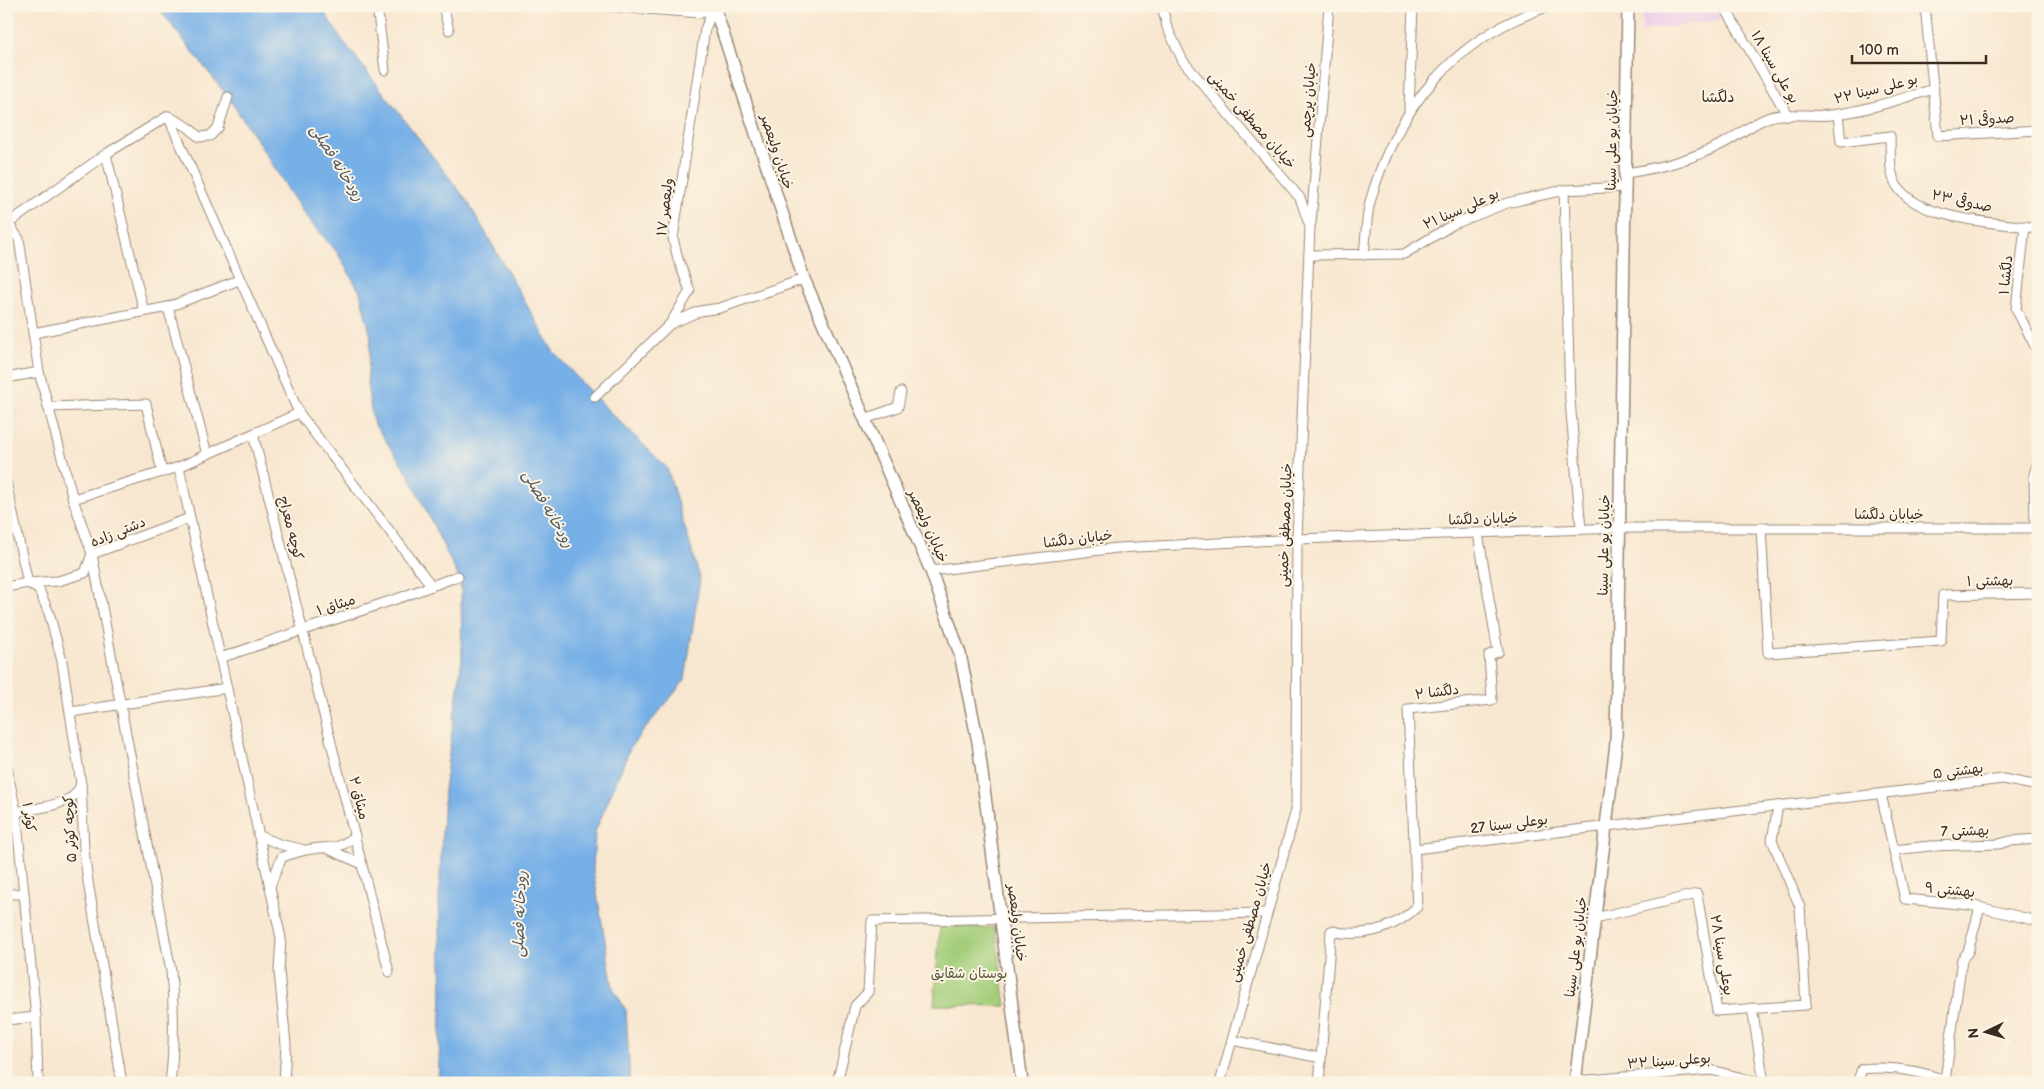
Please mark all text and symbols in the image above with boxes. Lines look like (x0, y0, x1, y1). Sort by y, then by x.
street label: بو علی سینا ۱۸ (1747, 27, 1803, 107)
scale bar (1852, 32, 1985, 64)
text: 100 m (1859, 41, 1899, 60)
street label: خیابان پرچمی (1296, 62, 1321, 138)
street label: خیابان مصطفی خمینی (1205, 68, 1299, 172)
street label: بو علی سینا ۲۲ (1832, 70, 1920, 108)
district label: دلگشا (1701, 88, 1735, 107)
street label: خیابان بو علی سینا (1603, 89, 1621, 191)
street label: صدوقی ۲۱ (1959, 109, 2015, 130)
street label: خیابان ولیعصر (757, 111, 797, 192)
water label: رودخانه فصلی (306, 121, 368, 205)
street label: ولیعصر ۱۷ (653, 177, 677, 237)
street label: بو علی سینا ۲۱ (1421, 185, 1501, 233)
street label: صدوقی ۲۳ (1930, 186, 1994, 217)
street label: دلگشا ۱ (1995, 254, 2017, 296)
street label: خیابان مصطفی خمینی (1274, 463, 1296, 587)
water label: رودخانه فصلی (518, 467, 578, 551)
street label: خیابان ولیعصر (904, 486, 952, 565)
street label: کوچه معراج (274, 494, 307, 562)
street label: خیابان بو علی سینا (1595, 494, 1613, 596)
street label: خیابان دلگشا (1854, 506, 1924, 523)
street label: خیابان دلگشا (1448, 509, 1518, 529)
street label: دشتی زاده (88, 513, 148, 551)
street label: خیابان دلگشا (1043, 526, 1113, 552)
street label: بهشتی ۱ (1967, 572, 2013, 590)
street label: میثاق ۱ (315, 591, 357, 619)
street label: دلگشا ۲ (1414, 681, 1460, 703)
street label: بهشتی ۵ (1932, 759, 1984, 783)
street label: میثاق ۲ (345, 775, 373, 821)
street label: کوچه کوثر ۵ (60, 795, 81, 863)
street label: کوثر ۱ (18, 801, 40, 833)
street label: بوعلی سینا 27 (1469, 811, 1549, 837)
street label: بهشتی 7 (1941, 822, 1989, 840)
street label: خیابان مصطفی خمینی (1225, 860, 1275, 984)
water label: رودخانه فصلی (509, 870, 531, 958)
street label: بهشتی ۹ (1924, 879, 1976, 901)
street label: خیابان ولیعصر (1004, 882, 1030, 963)
street label: خیابان بو علی سینا (1561, 896, 1591, 998)
street label: بوعلی سینا ۲۸ (1707, 913, 1737, 997)
park label: بوستان شقایق (931, 965, 1007, 982)
north arrow (1962, 1006, 2012, 1056)
text: N (1965, 1027, 1982, 1039)
street label: بوعلی سینا ۳۲ (1627, 1050, 1711, 1072)

